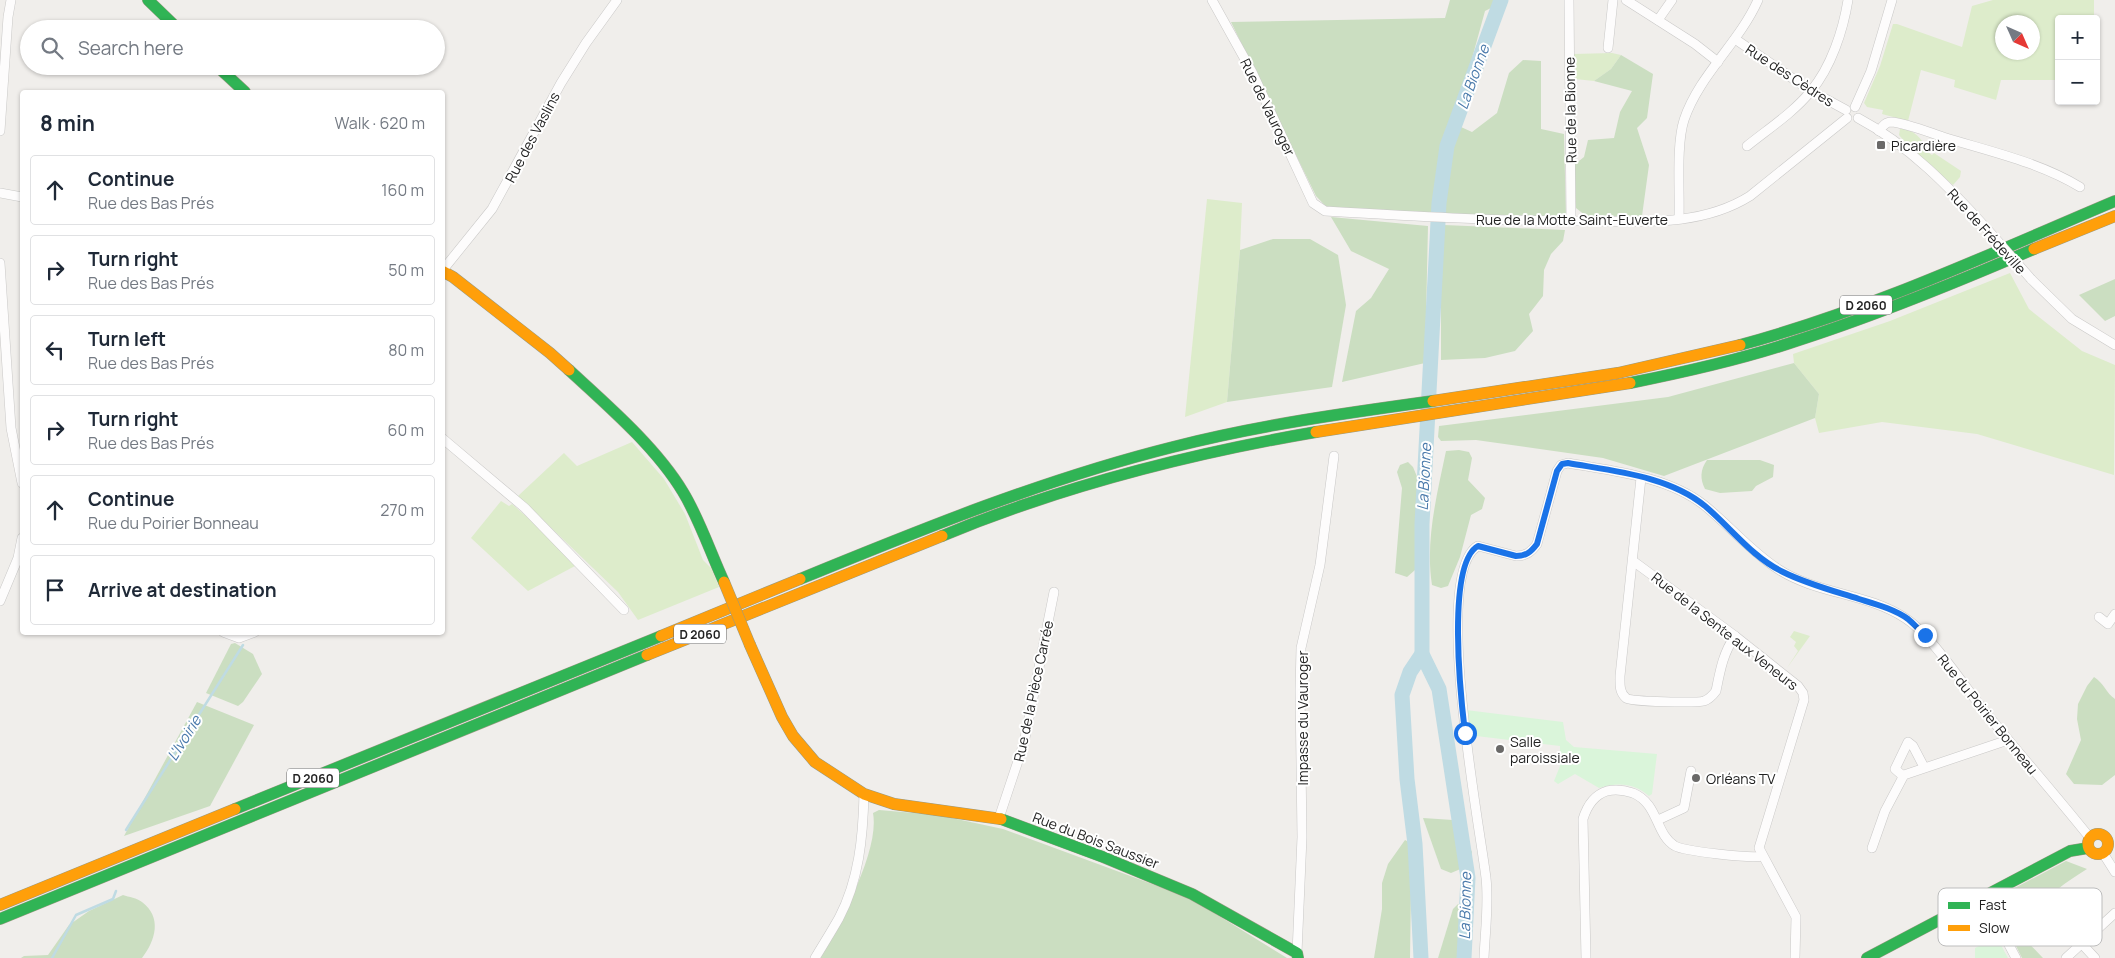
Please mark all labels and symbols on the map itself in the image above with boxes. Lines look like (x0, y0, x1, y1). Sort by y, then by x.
north arrow (1995, 15, 2040, 60)
street label: Rue des Cèdres (1742, 39, 1838, 111)
water label: La Bionne (1452, 41, 1495, 112)
street label: Rue de Vauroger (1236, 55, 1300, 159)
street label: Rue de la Bionne (1560, 57, 1580, 163)
street label: Rue des Vaslins (500, 88, 564, 186)
place label: Picardière (1891, 136, 1956, 155)
marker: Picardière (1875, 139, 1887, 151)
street label: Rue de Frédeville (1943, 184, 2031, 278)
street label: Rue de la Motte Saint-Euverte (1476, 210, 1668, 229)
road number: D 2060 (1840, 296, 1892, 314)
water label: La Bionne (1412, 442, 1436, 511)
street label: Rue de la Sente aux Veneurs (1648, 568, 1802, 694)
street label: Rue de la Pièce Carrée (1009, 619, 1057, 763)
road number: D 2060 (674, 624, 726, 644)
route end (1914, 624, 1937, 647)
street label: Rue du Poirier Bonneau (1934, 650, 2042, 778)
street label: Impasse du Vauroger (1293, 651, 1312, 785)
water label: L'Ivoirie (162, 710, 207, 765)
route start (1454, 722, 1477, 745)
place label: Salle paroissiale (1510, 732, 1580, 767)
marker: Salle paroissiale (1494, 743, 1506, 755)
road number: D 2060 (287, 768, 339, 788)
place label: Orléans TV (1706, 769, 1776, 788)
marker: Orléans TV (1690, 772, 1702, 784)
street label: Rue du Bois Saussier (1030, 807, 1162, 873)
water label: La Bionne (1454, 871, 1476, 940)
legend (1938, 888, 2102, 946)
text: Fast (1979, 895, 2007, 914)
text: Slow (1979, 918, 2010, 937)

